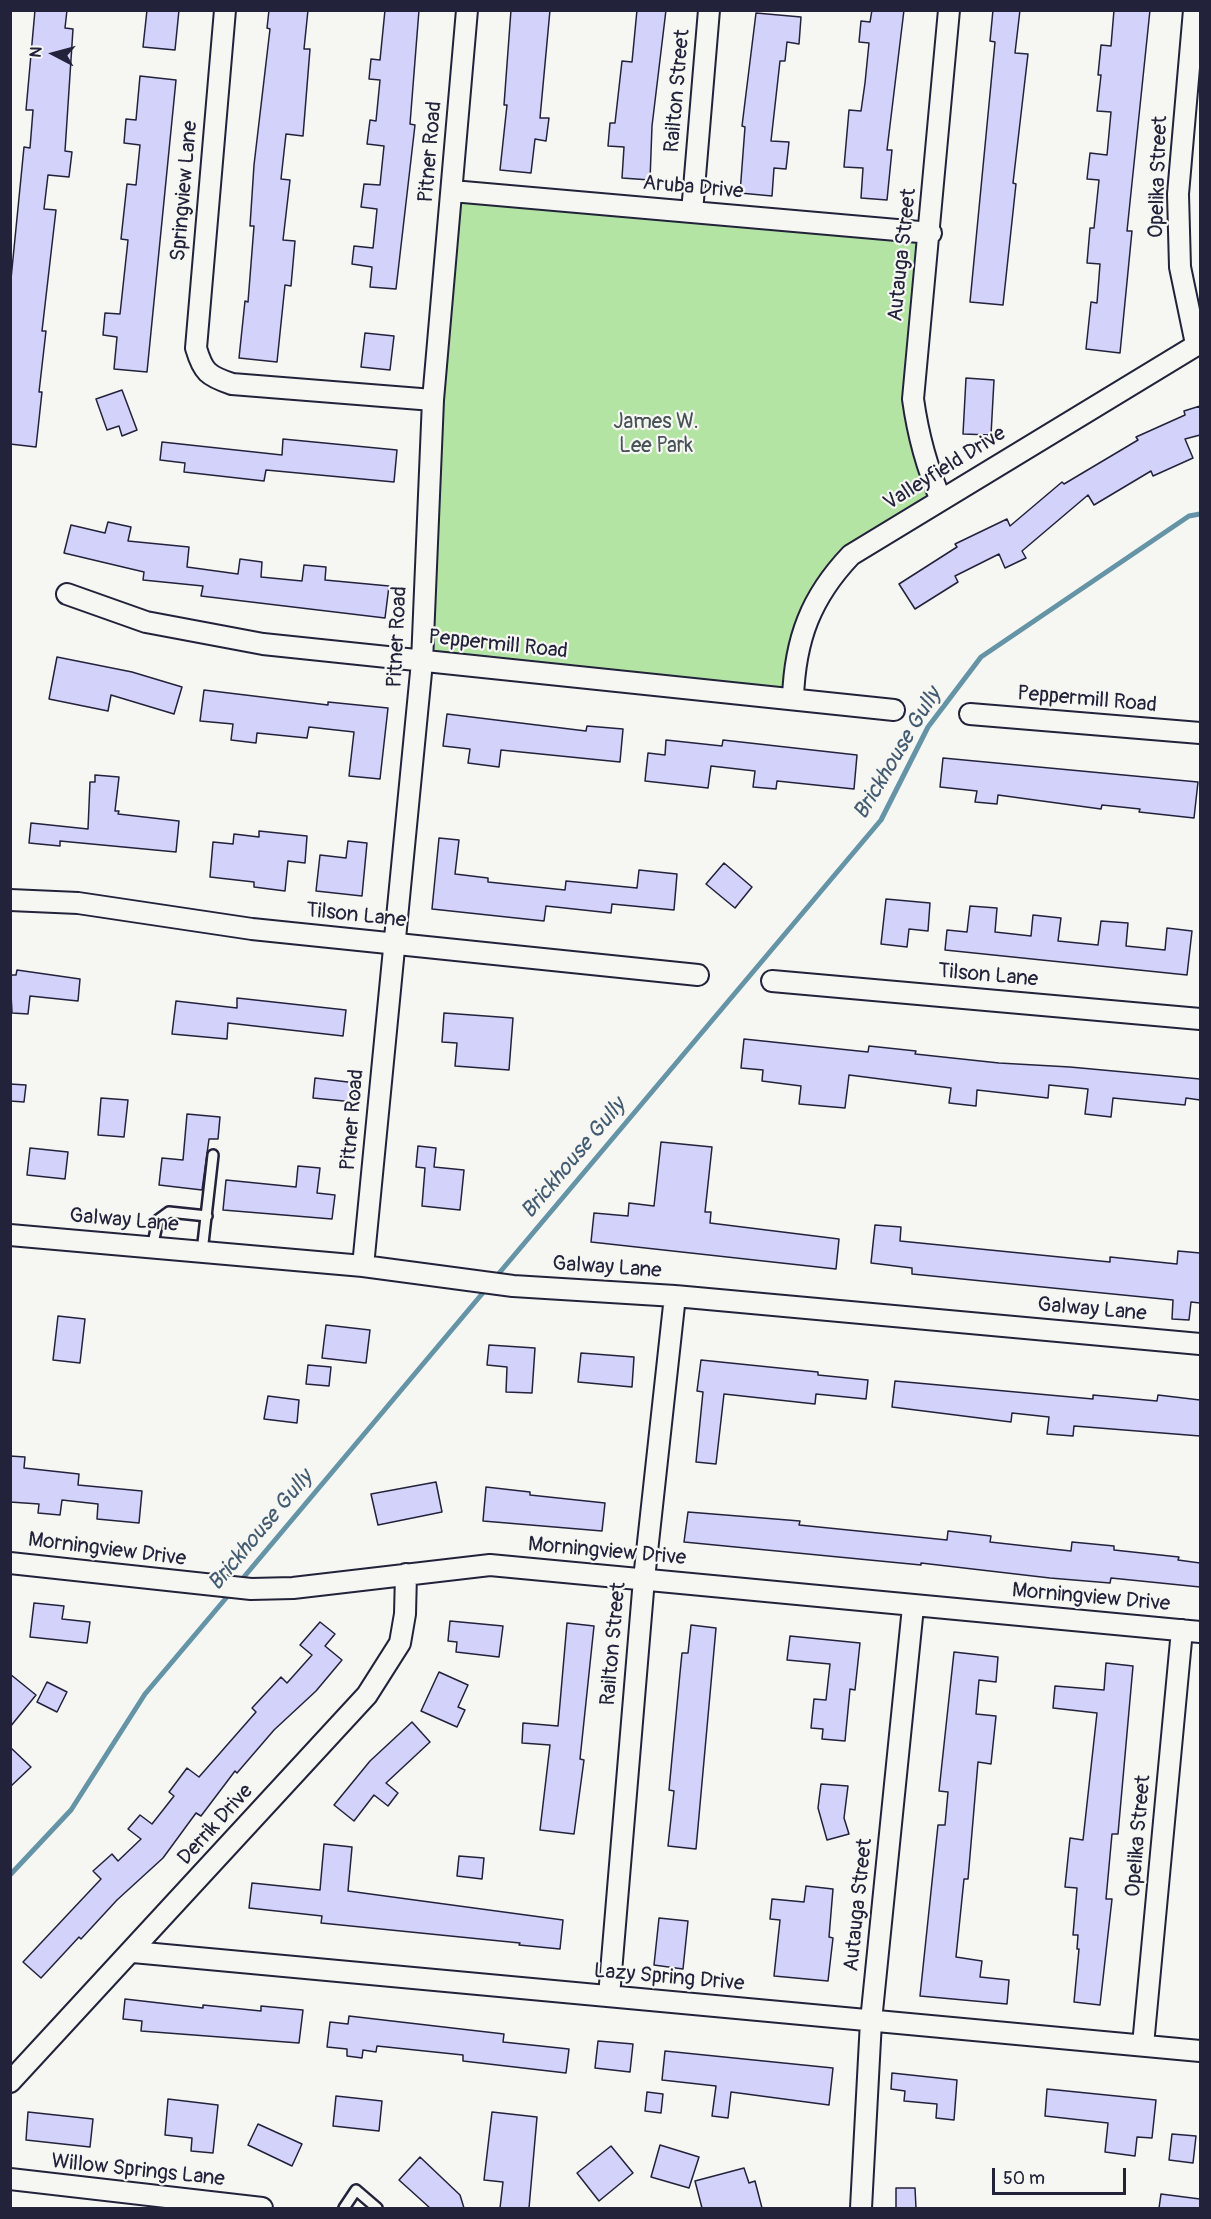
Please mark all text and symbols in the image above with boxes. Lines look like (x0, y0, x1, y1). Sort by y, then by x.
north arrow (24, 24, 84, 84)
street label: Railton Street (660, 28, 696, 154)
text: N (26, 46, 47, 59)
street label: Pitner Road (414, 100, 448, 204)
street label: Opelika Street (1144, 115, 1174, 239)
street label: Springview Lane (166, 120, 204, 262)
street label: Aruba Drive (642, 171, 744, 205)
street label: Autauga Street (883, 187, 923, 323)
park label: James W. Lee Park (613, 410, 699, 460)
street label: Valleyfield Drive (879, 421, 1011, 517)
street label: Pitner Road (383, 586, 413, 688)
street label: Peppermill Road (427, 625, 569, 665)
street label: Peppermill Road (1016, 681, 1158, 719)
water label: Brickhouse Gully (848, 683, 948, 825)
street label: Tilson Lane (305, 898, 407, 934)
street label: Tilson Lane (937, 959, 1039, 993)
street label: Pitner Road (336, 1068, 370, 1172)
water label: Brickhouse Gully (516, 1094, 632, 1224)
street label: Galway Lane (68, 1204, 180, 1238)
street label: Galway Lane (552, 1252, 662, 1284)
street label: Galway Lane (1036, 1293, 1148, 1327)
water label: Brickhouse Gully (203, 1466, 319, 1596)
street label: Morningview Drive (27, 1528, 187, 1572)
street label: Morningview Drive (527, 1533, 687, 1571)
street label: Morningview Drive (1011, 1579, 1171, 1617)
street label: Railton Street (596, 1581, 632, 1707)
street label: Opelika Street (1121, 1774, 1157, 1898)
street label: Derrik Drive (173, 1779, 259, 1871)
street label: Autauga Street (839, 1837, 879, 1973)
street label: Lazy Spring Drive (593, 1959, 745, 1997)
street label: Willow Springs Lane (50, 2149, 226, 2193)
scale bar (995, 2156, 1128, 2194)
text: 50 m (1003, 2167, 1045, 2190)

